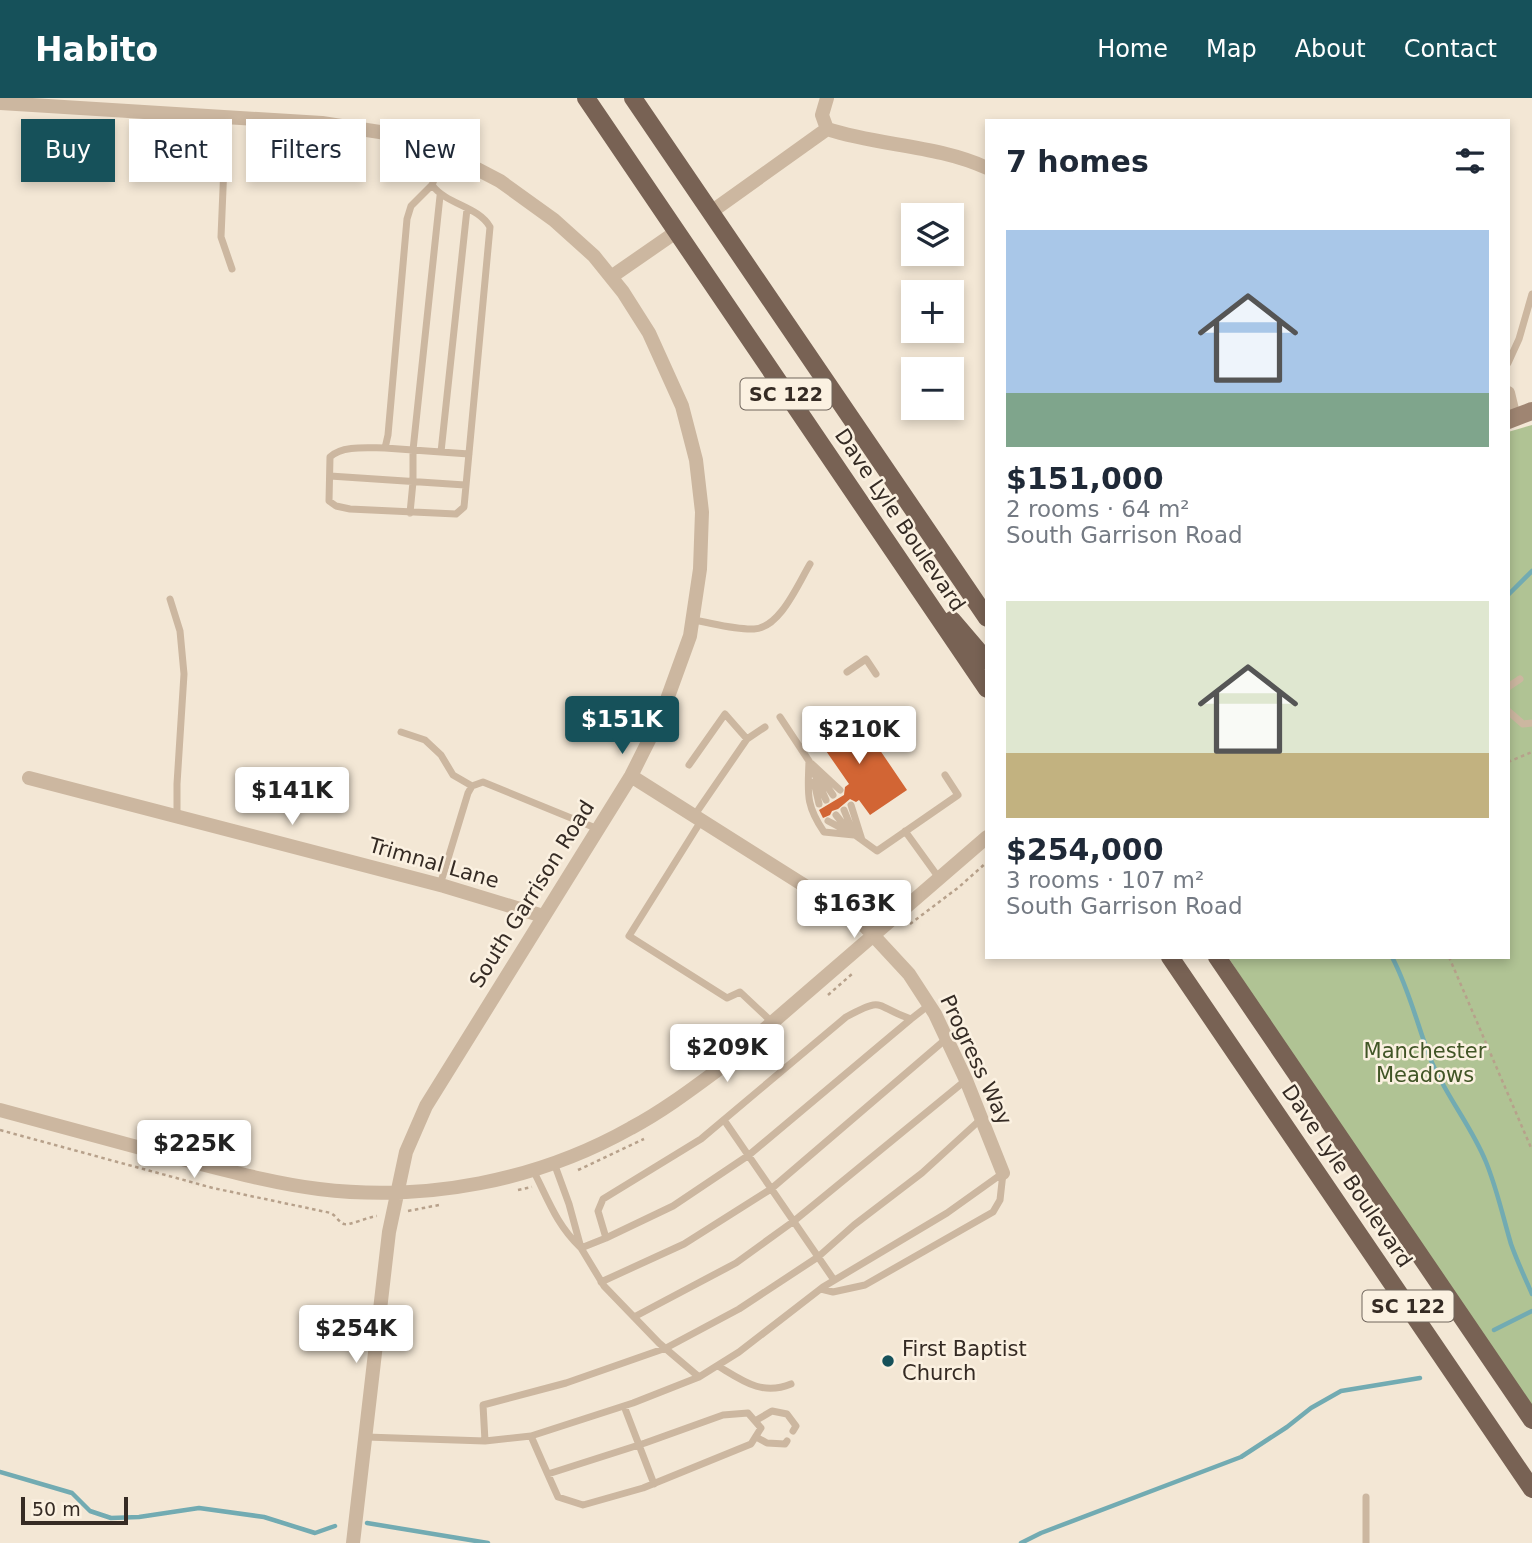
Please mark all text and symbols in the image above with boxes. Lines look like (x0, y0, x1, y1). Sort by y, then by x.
text: Habito (35, 30, 158, 69)
text: Home (1097, 35, 1168, 63)
text: Map (1206, 35, 1257, 63)
text: About (1295, 35, 1366, 63)
text: Contact (1404, 35, 1497, 63)
chip: Buy (21, 119, 115, 182)
chip: Rent (129, 119, 232, 182)
chip: Filters (246, 119, 366, 182)
chip: New (380, 119, 480, 182)
icon: filters (1451, 142, 1489, 180)
text: 7 homes (1006, 144, 1149, 179)
map controls (901, 203, 964, 420)
button: layers (901, 203, 964, 266)
icon: home (1185, 275, 1311, 401)
button: + (901, 280, 964, 343)
button: − (901, 357, 964, 420)
road number: SC 122 (740, 378, 832, 410)
street label: Dave Lyle Boulevard (830, 424, 970, 616)
text: $151,000 (1006, 461, 1164, 496)
text: 2 rooms · 64 m² (1006, 496, 1190, 522)
text: South Garrison Road (1006, 522, 1243, 548)
icon: home (1185, 646, 1311, 772)
pin: $151K (573, 696, 671, 756)
text: $151K (581, 706, 663, 732)
pin: $210K (810, 706, 908, 766)
text: $210K (818, 716, 900, 742)
pin: $141K (243, 768, 341, 827)
text: $141K (251, 777, 333, 803)
street label: South Garrison Road (465, 796, 599, 992)
text: $254,000 (1006, 832, 1164, 867)
street label: Trimnal Lane (365, 833, 502, 893)
text: 3 rooms · 107 m² (1006, 867, 1204, 893)
pin: $163K (805, 880, 903, 940)
text: $163K (813, 890, 895, 916)
text: South Garrison Road (1006, 893, 1243, 919)
street label: Progress Way (935, 991, 1017, 1129)
pin: $209K (678, 1024, 776, 1084)
text: $209K (686, 1034, 768, 1060)
park label: Manchester Meadows (1364, 1039, 1487, 1087)
street label: Dave Lyle Boulevard (1277, 1080, 1417, 1272)
pin: $225K (145, 1121, 243, 1180)
text: $225K (153, 1130, 235, 1156)
road number: SC 122 (1362, 1290, 1454, 1322)
pin: $254K (307, 1306, 405, 1365)
text: $254K (315, 1315, 397, 1341)
place label: First Baptist Church (902, 1337, 1027, 1385)
marker: First Baptist Church (880, 1353, 896, 1369)
scale bar (21, 1494, 128, 1526)
text: 50 m (32, 1498, 81, 1520)

